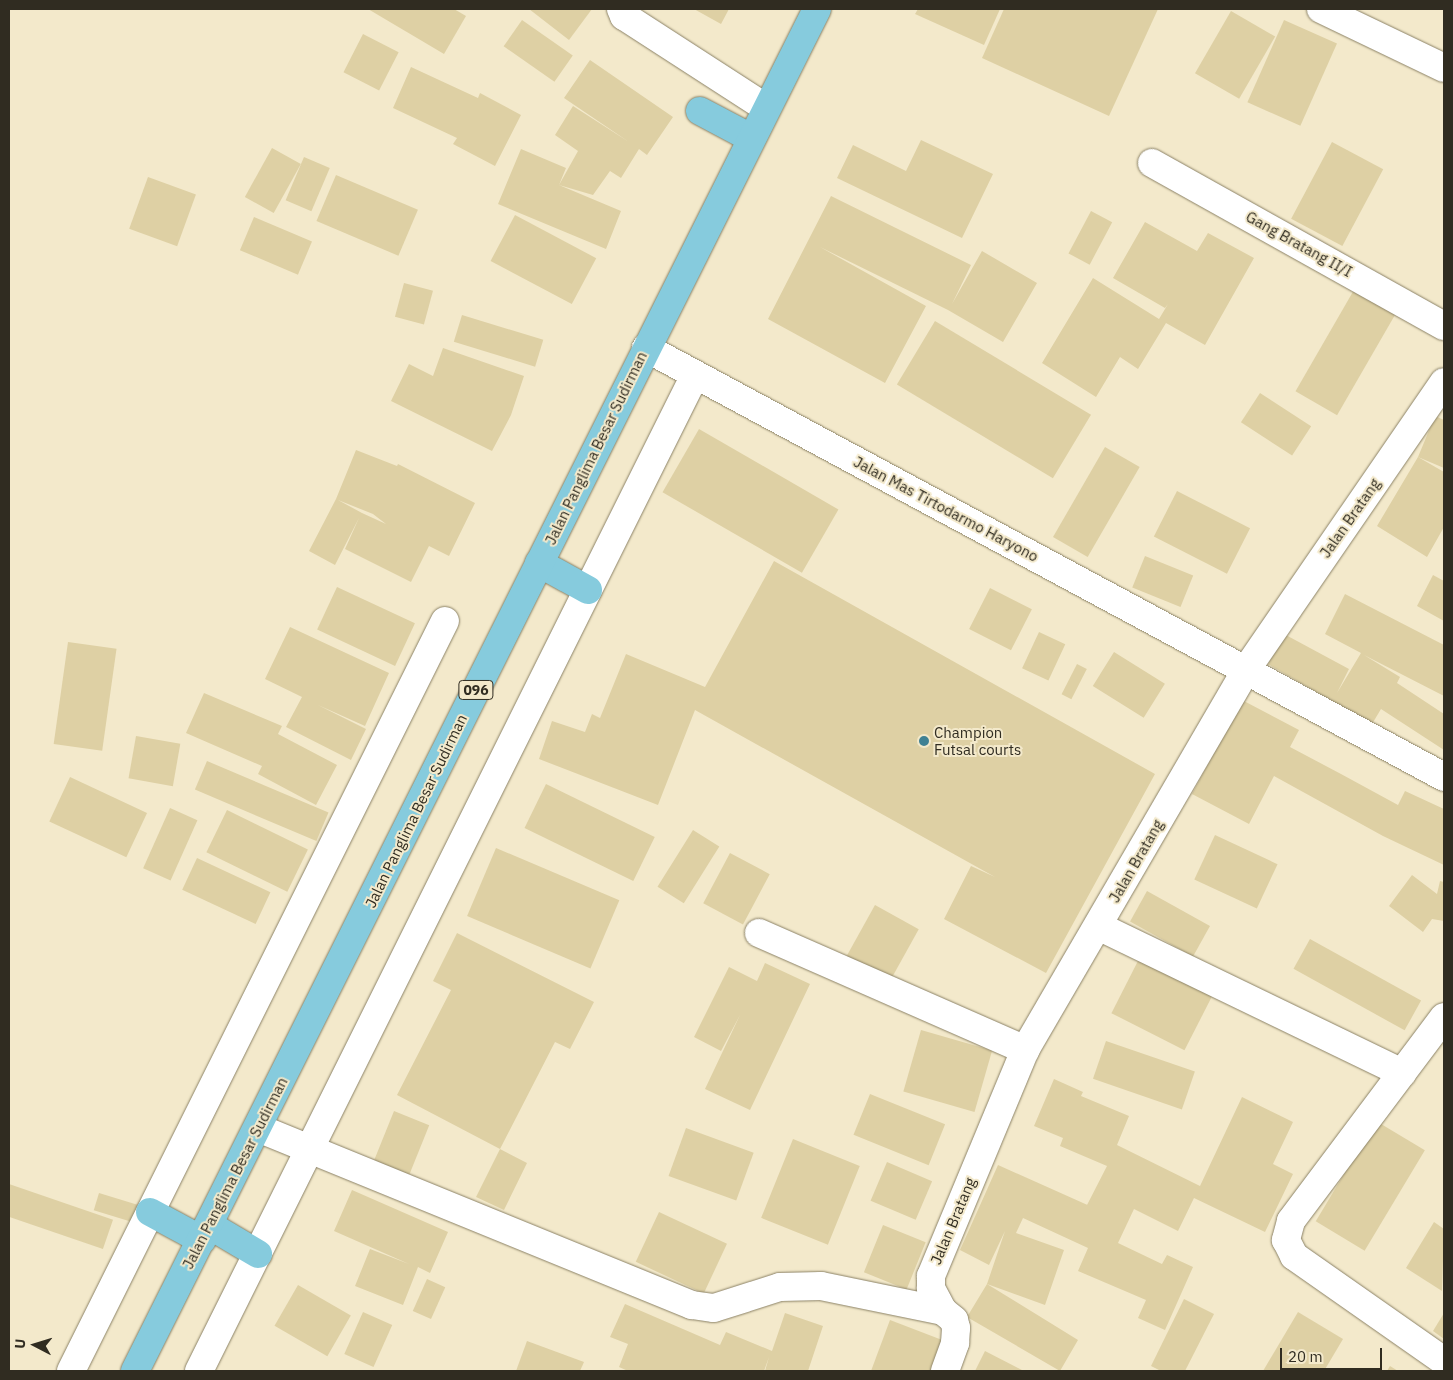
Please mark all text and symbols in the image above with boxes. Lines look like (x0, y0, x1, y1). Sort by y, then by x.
street label: Gang Bratang II/I (1243, 207, 1355, 281)
street label: Jalan Panglima Besar Sudirman (541, 348, 651, 548)
street label: Jalan Mas Tirtodarmo Haryono (851, 453, 1041, 565)
street label: Jalan Bratang (1316, 475, 1384, 561)
road number: 096 (457, 678, 495, 702)
street label: Jalan Panglima Besar Sudirman (361, 711, 471, 911)
place label: Champion Futsal courts (934, 723, 1021, 758)
marker: Champion Futsal courts (918, 735, 930, 747)
street label: Jalan Bratang (1105, 816, 1167, 906)
street label: Jalan Panglima Besar Sudirman (179, 1074, 291, 1272)
street label: Jalan Bratang (927, 1175, 979, 1267)
north arrow (10, 1320, 60, 1370)
text: U (11, 1338, 29, 1349)
scale bar (1283, 1338, 1386, 1370)
text: 20 m (1288, 1347, 1323, 1366)

